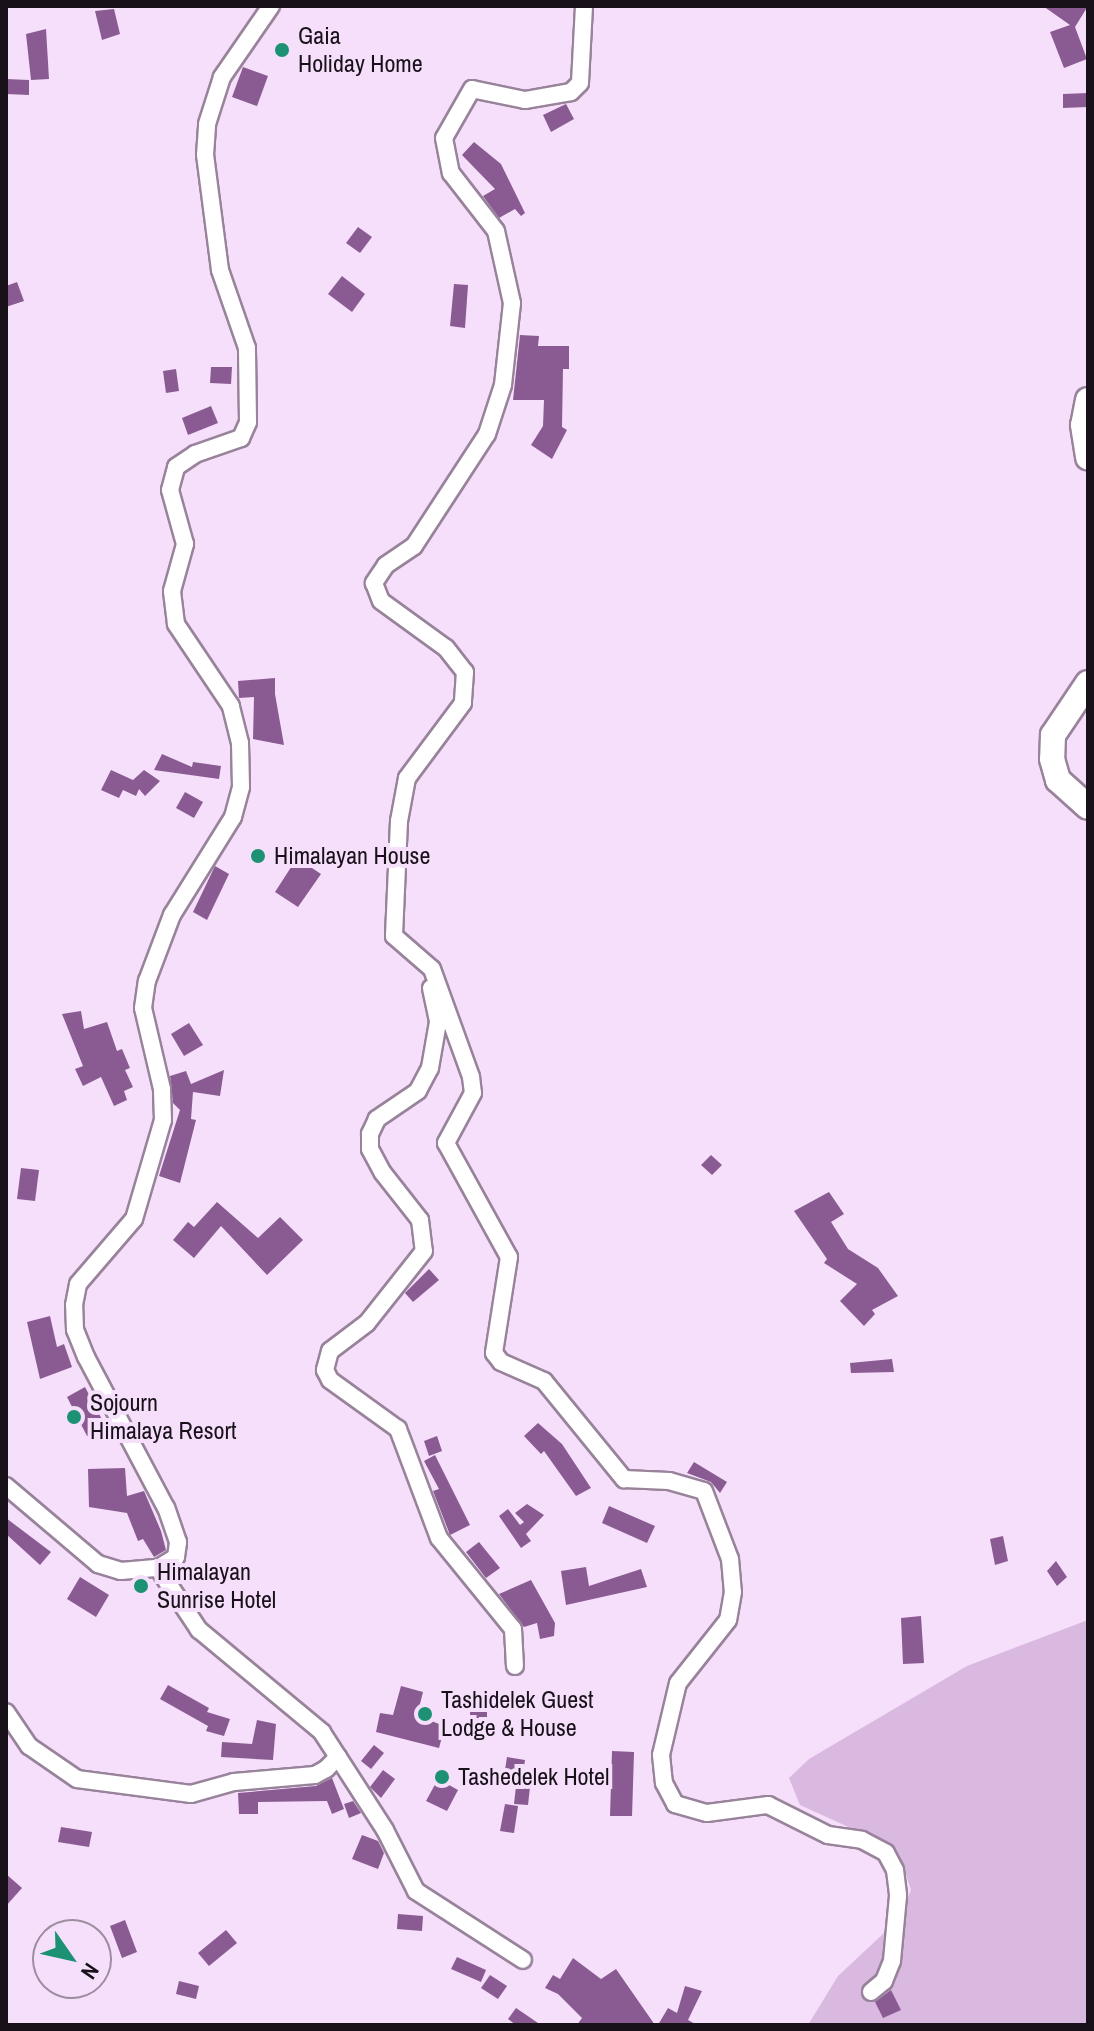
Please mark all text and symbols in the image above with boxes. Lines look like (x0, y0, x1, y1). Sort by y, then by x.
place label: Gaia Holiday Home (298, 22, 423, 78)
marker: Gaia Holiday Home (273, 41, 291, 59)
place label: Himalayan House (274, 842, 430, 870)
marker: Himalayan House (249, 847, 267, 865)
place label: Sojourn Himalaya Resort (90, 1389, 237, 1445)
marker: Sojourn Himalaya Resort (65, 1408, 83, 1426)
place label: Himalayan Sunrise Hotel (157, 1558, 276, 1614)
marker: Himalayan Sunrise Hotel (132, 1577, 150, 1595)
place label: Tashidelek Guest Lodge & House (441, 1686, 593, 1742)
marker: Tashidelek Guest Lodge & House (416, 1705, 434, 1723)
place label: Tashedelek Hotel (458, 1763, 609, 1791)
marker: Tashedelek Hotel (433, 1768, 451, 1786)
north arrow (32, 1919, 112, 1999)
text: N (74, 1958, 106, 1985)

